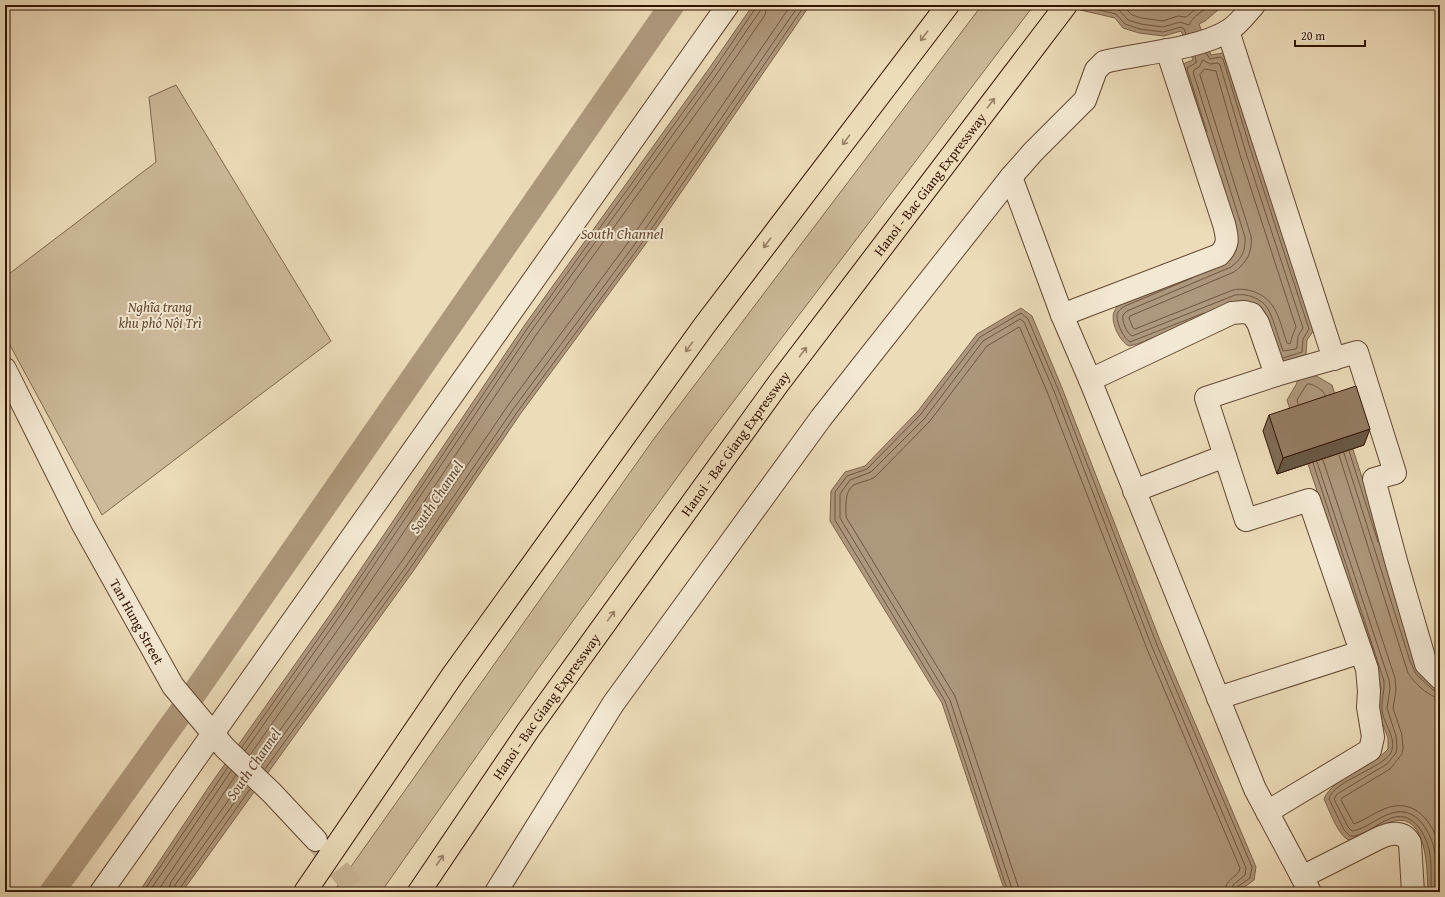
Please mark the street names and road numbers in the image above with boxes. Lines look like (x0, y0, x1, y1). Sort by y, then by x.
street label: Hanoi - Bac Giang Expressway (869, 109, 991, 260)
street label: Hanoi - Bac Giang Expressway (676, 367, 795, 520)
street label: Tan Hung Street (105, 575, 169, 668)
street label: Hanoi - Bac Giang Expressway (488, 629, 605, 784)

